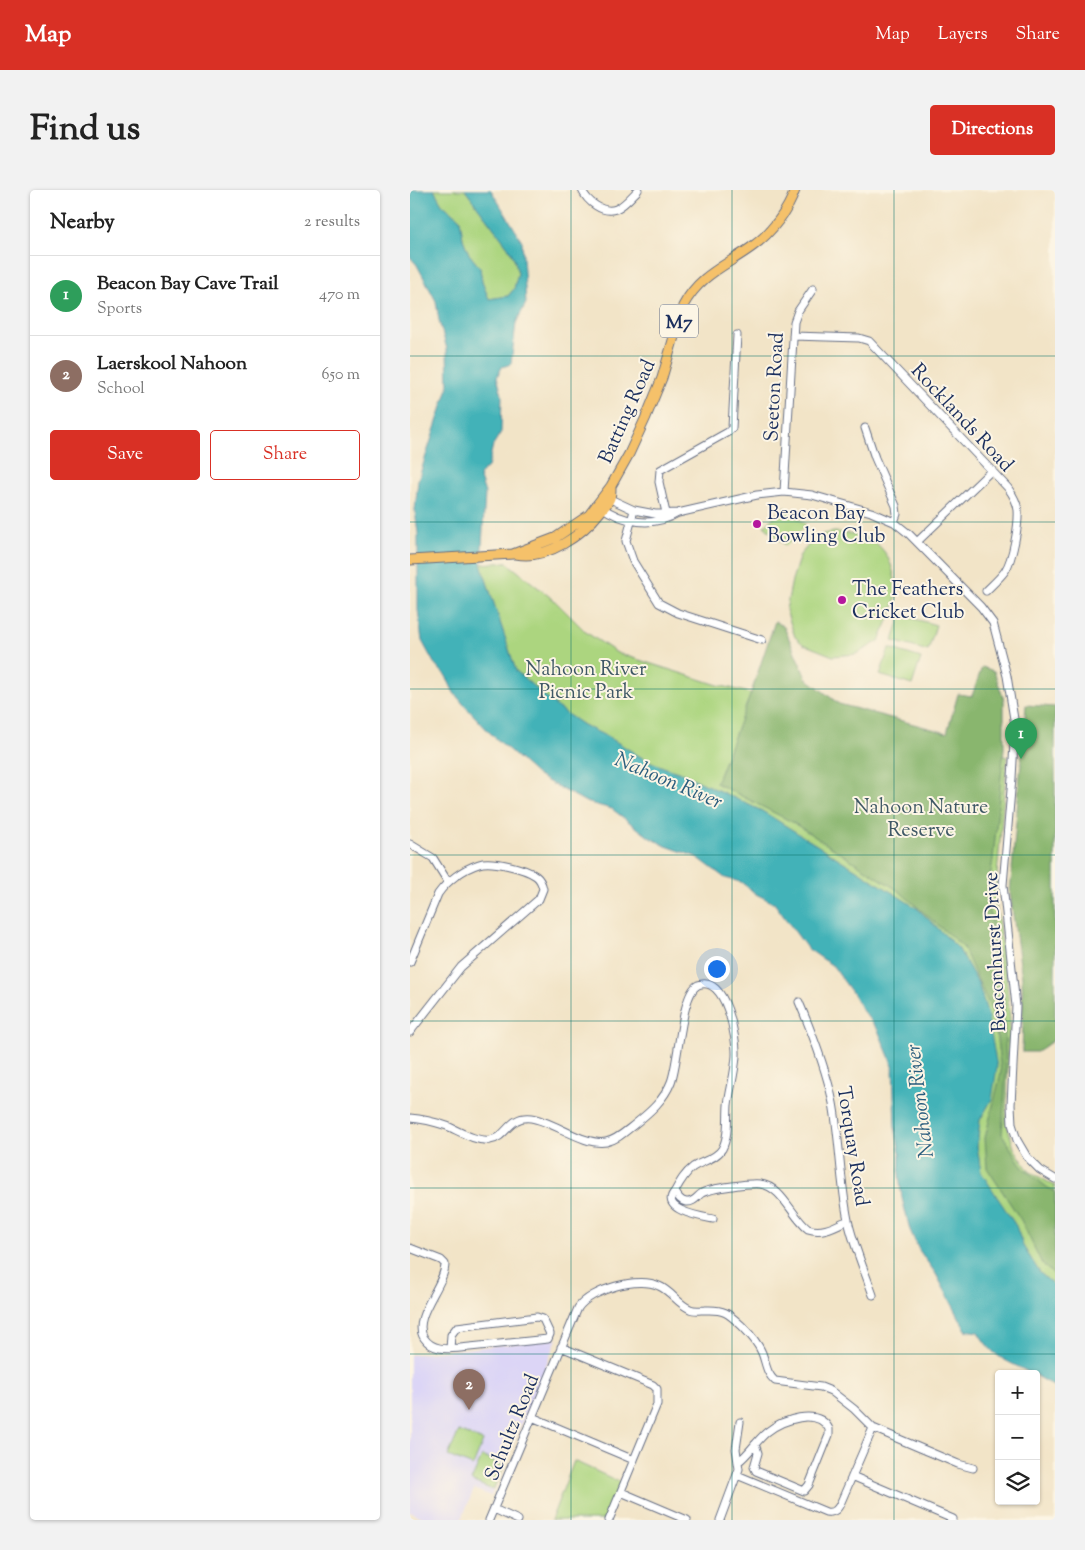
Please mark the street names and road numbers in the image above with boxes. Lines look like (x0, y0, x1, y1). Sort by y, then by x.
road number: M7 (660, 304, 698, 338)
street label: Seeton Road (758, 332, 793, 442)
street label: Batting Road (592, 355, 664, 469)
street label: Rocklands Road (903, 358, 1019, 480)
street label: Beaconhurst Drive (978, 871, 1015, 1033)
street label: Torquay Road (828, 1084, 875, 1209)
street label: Schultz Road (479, 1370, 548, 1486)

